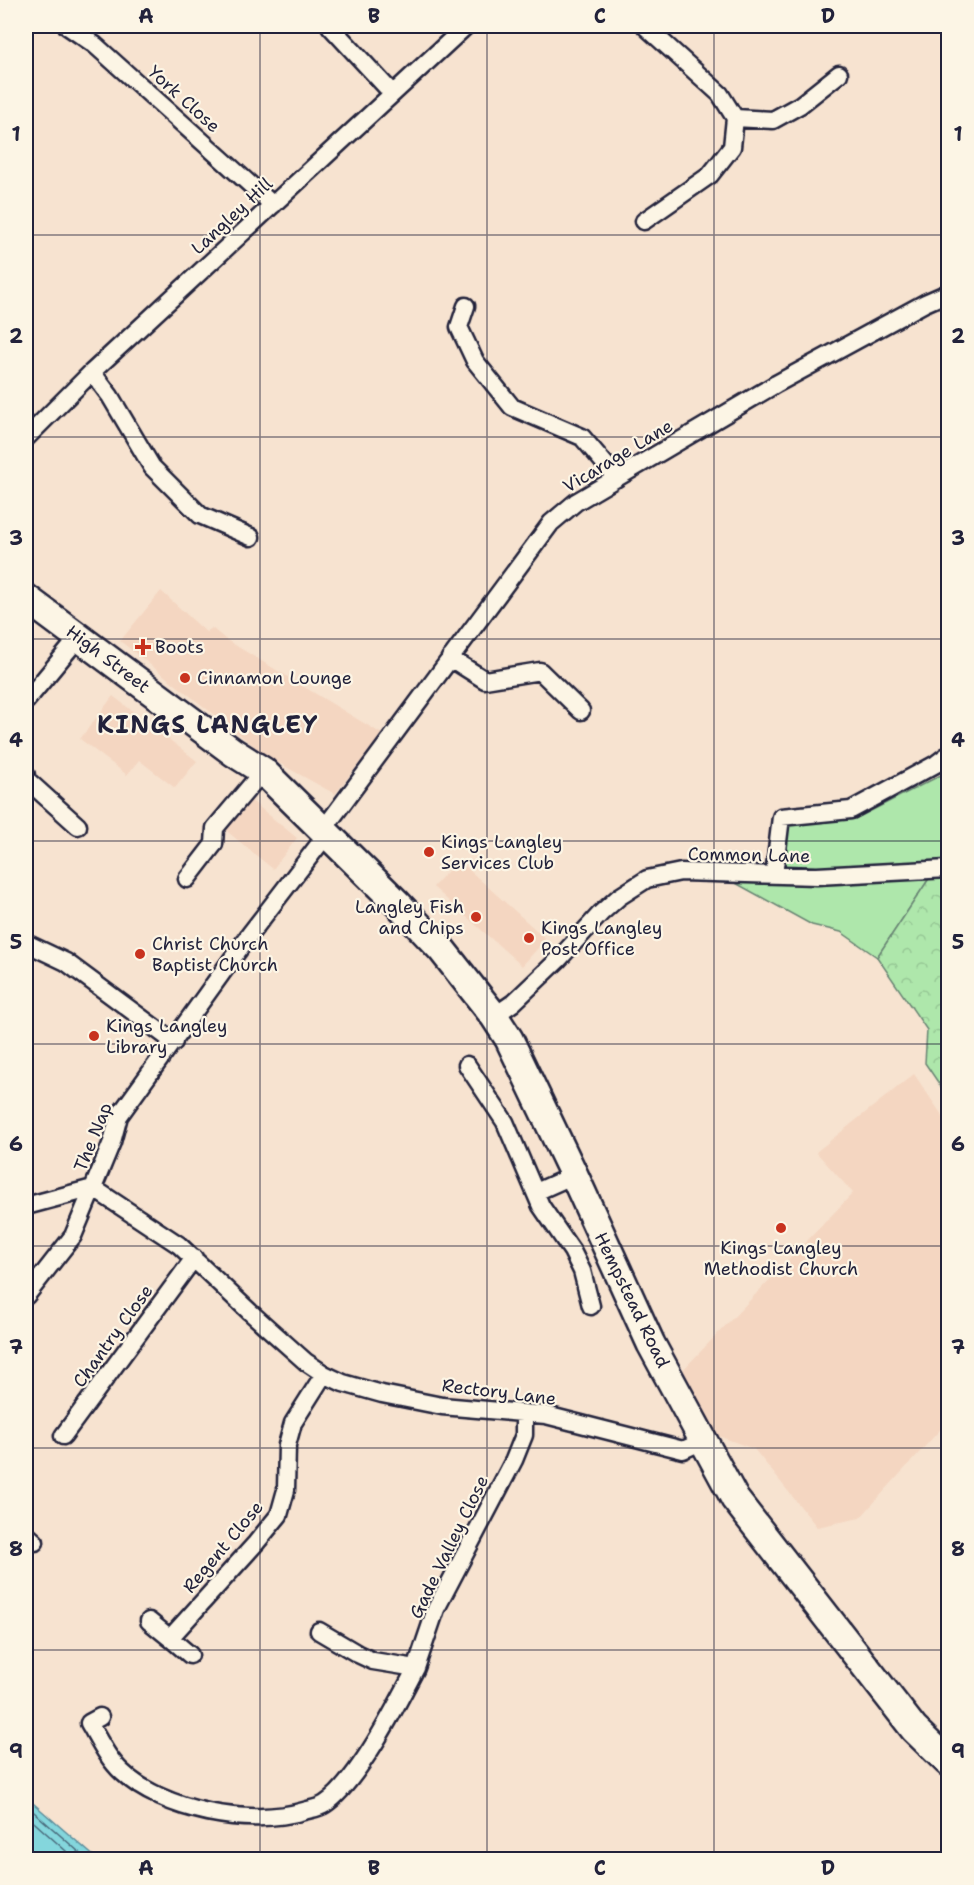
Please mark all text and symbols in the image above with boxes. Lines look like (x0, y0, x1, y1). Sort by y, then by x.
text: A (138, 3, 154, 29)
text: B (368, 3, 380, 29)
text: C (594, 3, 606, 29)
text: D (821, 3, 835, 29)
street label: York Close (143, 60, 225, 138)
text: 1 (11, 121, 21, 147)
text: 1 (953, 121, 963, 147)
street label: Langley Hill (186, 172, 278, 260)
text: 2 (9, 323, 23, 349)
text: 2 (951, 323, 965, 349)
street label: Vicarage Lane (559, 414, 677, 498)
text: 3 (9, 525, 23, 551)
text: 3 (951, 525, 965, 551)
street label: High Street (61, 620, 155, 698)
place label: Boots (155, 635, 204, 659)
marker: Boots (136, 640, 150, 654)
place label: Cinnamon Lounge (197, 666, 352, 690)
marker: Cinnamon Lounge (178, 671, 192, 685)
district label: KINGS LANGLEY (97, 709, 319, 741)
text: 4 (9, 727, 23, 753)
text: 4 (951, 727, 965, 753)
place label: Kings Langley Services Club (441, 830, 562, 875)
street label: Common Lane (688, 842, 810, 868)
marker: Kings Langley Services Club (422, 845, 436, 859)
place label: Langley Fish and Chips (355, 895, 464, 940)
marker: Langley Fish and Chips (469, 910, 483, 924)
place label: Kings Langley Post Office (541, 916, 662, 961)
text: 5 (10, 929, 22, 955)
text: 5 (952, 929, 964, 955)
marker: Kings Langley Post Office (522, 931, 536, 945)
place label: Christ Church Baptist Church (152, 932, 278, 977)
marker: Christ Church Baptist Church (133, 947, 147, 961)
place label: Kings Langley Library (106, 1014, 227, 1059)
marker: Kings Langley Library (87, 1029, 101, 1043)
street label: The Nap (68, 1099, 118, 1175)
text: 6 (9, 1131, 23, 1157)
text: 6 (951, 1131, 965, 1157)
marker: Kings Langley Methodist Church (774, 1221, 788, 1235)
street label: Hempstead Road (589, 1228, 675, 1372)
place label: Kings Langley Methodist Church (704, 1236, 858, 1281)
street label: Chantry Close (68, 1280, 158, 1392)
text: 7 (9, 1334, 23, 1360)
text: 7 (951, 1334, 965, 1360)
street label: Rectory Lane (440, 1373, 558, 1411)
street label: Gade Valley Close (404, 1471, 494, 1623)
street label: Regent Close (177, 1496, 269, 1598)
text: 8 (9, 1536, 23, 1562)
text: 8 (951, 1536, 965, 1562)
text: 9 (9, 1738, 23, 1764)
text: 9 (951, 1738, 965, 1764)
text: A (138, 1855, 154, 1881)
text: B (368, 1855, 380, 1881)
text: C (594, 1855, 606, 1881)
text: D (821, 1855, 835, 1881)

